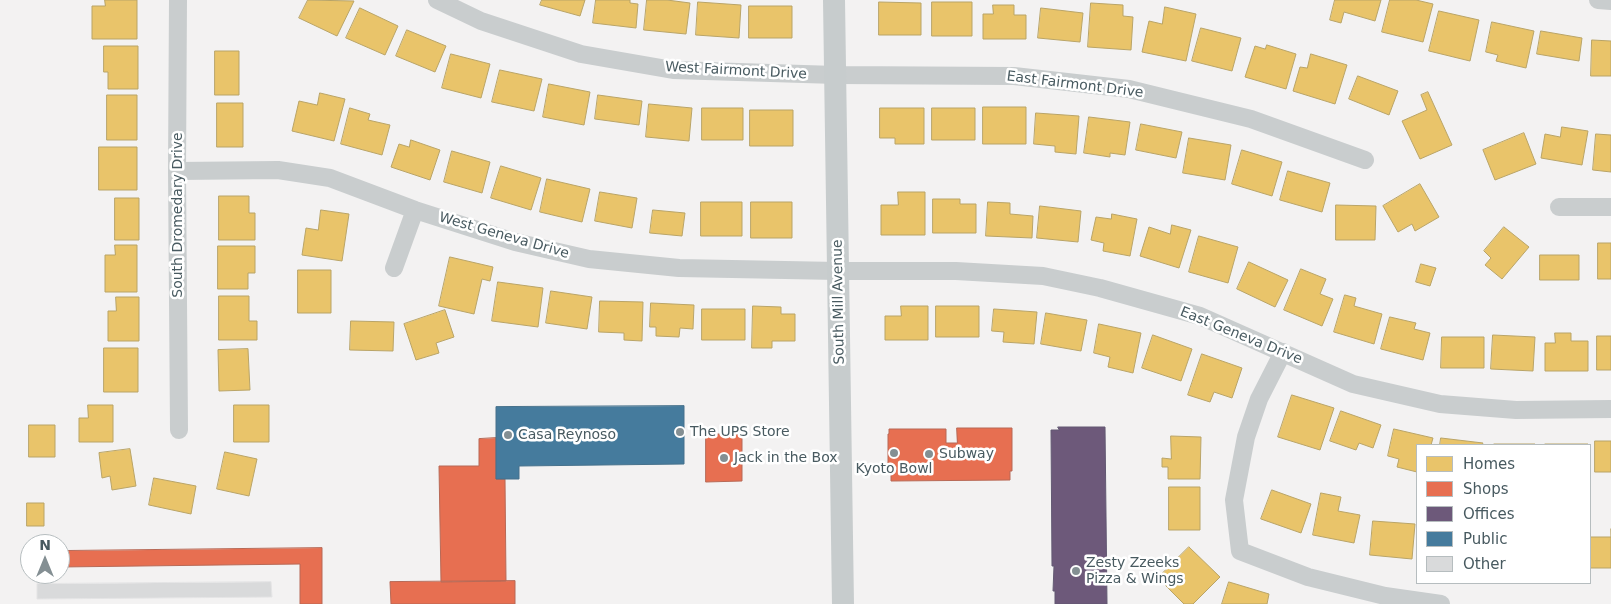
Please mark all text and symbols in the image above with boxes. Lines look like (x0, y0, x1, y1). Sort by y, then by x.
street label: West Fairmont Drive (665, 59, 807, 83)
street label: East Fairmont Drive (1006, 68, 1144, 102)
street label: South Dromedary Drive (170, 132, 186, 298)
street label: West Geneva Drive (437, 209, 571, 263)
street label: South Mill Avenue (830, 239, 848, 365)
street label: East Geneva Drive (1177, 304, 1305, 368)
place label: The UPS Store (690, 424, 790, 440)
marker: The UPS Store (674, 426, 686, 438)
place label: Casa Reynoso (518, 427, 616, 443)
marker: Casa Reynoso (502, 429, 514, 441)
legend (1416, 444, 1591, 584)
place label: Subway (939, 446, 994, 462)
marker: Kyoto Bowl (888, 447, 900, 459)
marker: Subway (923, 448, 935, 460)
place label: Jack in the Box (734, 450, 838, 466)
marker: Jack in the Box (718, 452, 730, 464)
text: Homes (1463, 455, 1515, 473)
place label: Kyoto Bowl (855, 461, 933, 477)
text: Shops (1463, 480, 1509, 498)
text: Offices (1463, 505, 1515, 523)
text: Public (1463, 530, 1507, 548)
north arrow (20, 534, 70, 584)
text: N (39, 537, 51, 553)
place label: Zesty Zzeeks Pizza & Wings (1086, 555, 1184, 588)
text: Other (1463, 555, 1506, 573)
marker: Zesty Zzeeks Pizza & Wings (1070, 565, 1082, 577)

